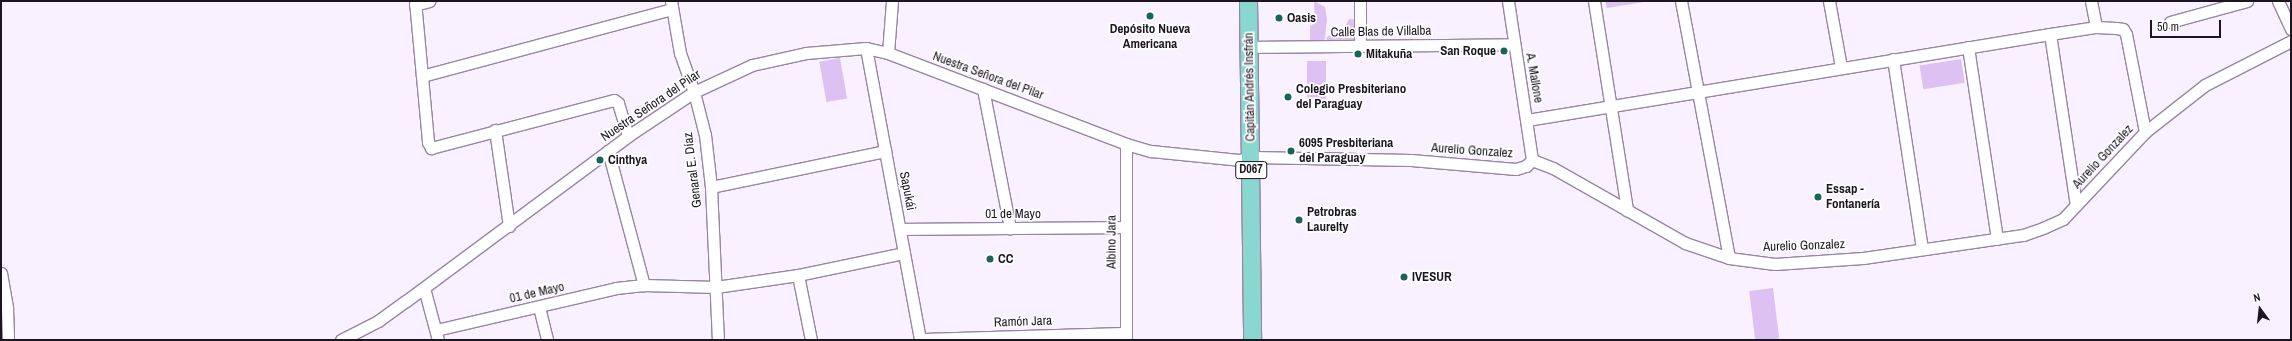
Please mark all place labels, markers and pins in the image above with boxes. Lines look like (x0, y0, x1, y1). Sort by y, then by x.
place label: Oasis (1287, 10, 1316, 26)
marker: Depósito Nueva Americana (1145, 11, 1155, 21)
marker: Oasis (1274, 13, 1284, 23)
place label: Depósito Nueva Americana (1110, 22, 1190, 53)
place label: San Roque (1440, 43, 1496, 59)
place label: Mitakuña (1366, 46, 1412, 62)
marker: San Roque (1499, 46, 1509, 56)
marker: Mitakuña (1353, 49, 1363, 59)
place label: Colegio Presbiteriano del Paraguay (1296, 82, 1406, 113)
marker: Colegio Presbiteriano del Paraguay (1283, 92, 1293, 102)
place label: 6095 Presbiteriana del Paraguay (1299, 136, 1393, 167)
marker: 6095 Presbiteriana del Paraguay (1286, 146, 1296, 156)
place label: Cinthya (608, 152, 647, 168)
marker: Cinthya (595, 155, 605, 165)
place label: Essap - Fontanería (1826, 182, 1880, 213)
marker: Essap - Fontanería (1813, 192, 1823, 202)
place label: Petrobras Laurelty (1307, 205, 1357, 236)
marker: Petrobras Laurelty (1294, 215, 1304, 225)
place label: CC (998, 251, 1013, 267)
marker: CC (985, 254, 995, 264)
place label: IVESUR (1412, 269, 1452, 285)
marker: IVESUR (1399, 272, 1409, 282)

